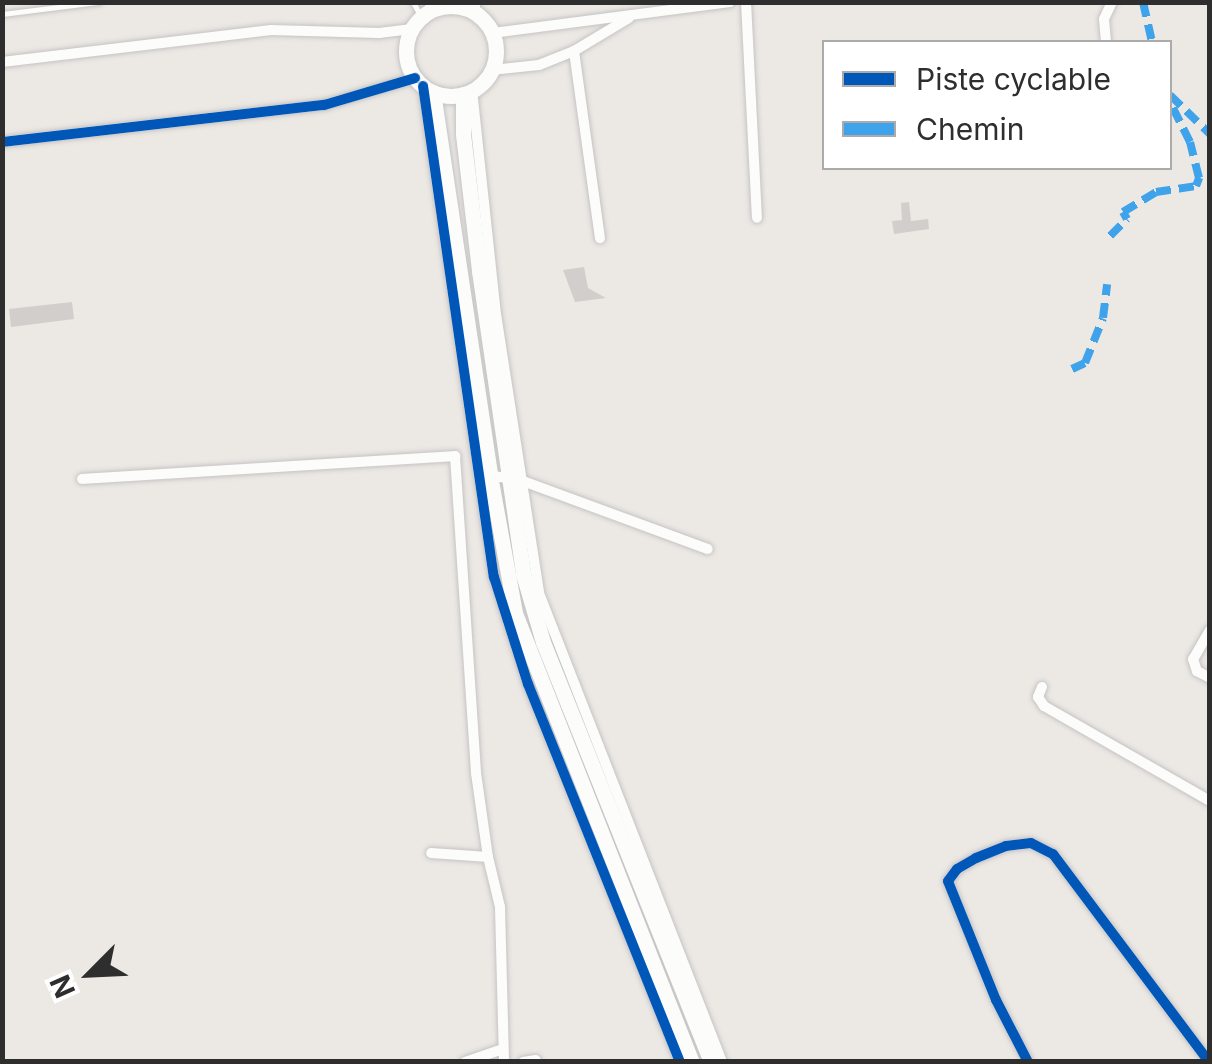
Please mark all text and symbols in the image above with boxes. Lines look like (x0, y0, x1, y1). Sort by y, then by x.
legend (822, 40, 1172, 170)
text: Piste cyclable (916, 61, 1111, 97)
text: Chemin (916, 111, 1024, 147)
north arrow (40, 924, 140, 1024)
text: N (43, 970, 82, 1003)

